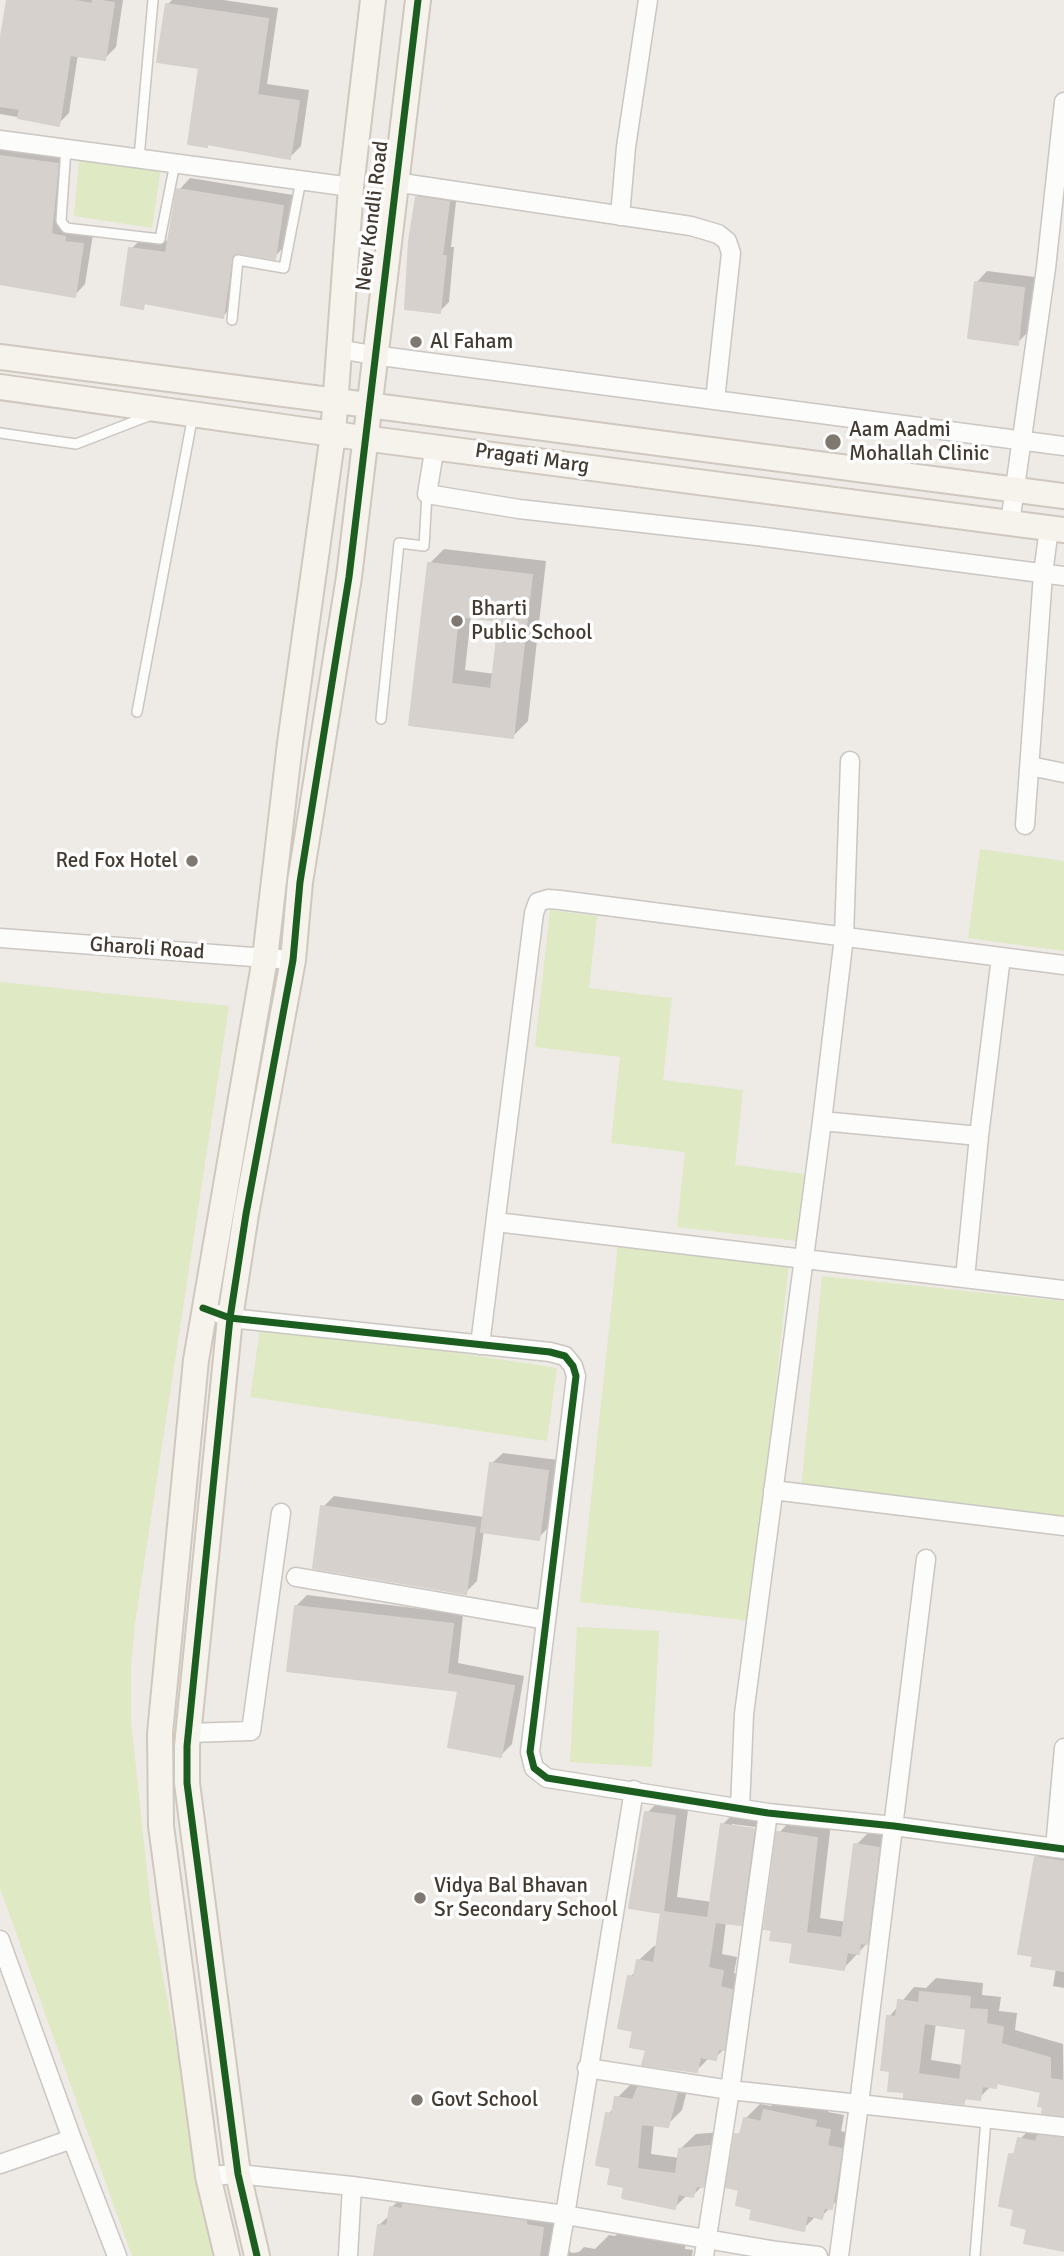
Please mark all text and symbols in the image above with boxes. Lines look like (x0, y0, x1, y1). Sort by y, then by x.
street label: New Kondli Road (351, 139, 395, 293)
place label: Al Faham (430, 329, 513, 355)
marker: Al Faham (408, 334, 424, 350)
place label: Aam Aadmi Mohallah Clinic (849, 417, 989, 467)
marker: Aam Aadmi Mohallah Clinic (823, 432, 843, 452)
street label: Pragati Marg (473, 439, 591, 479)
place label: Bharti Public School (471, 596, 592, 646)
marker: Bharti Public School (449, 613, 465, 629)
place label: Red Fox Hotel (55, 848, 178, 874)
marker: Red Fox Hotel (184, 853, 200, 869)
street label: Gharoli Road (89, 932, 205, 966)
place label: Vidya Bal Bhavan Sr Secondary School (434, 1873, 618, 1923)
marker: Vidya Bal Bhavan Sr Secondary School (412, 1890, 428, 1906)
place label: Govt School (431, 2087, 538, 2113)
marker: Govt School (409, 2092, 425, 2108)

